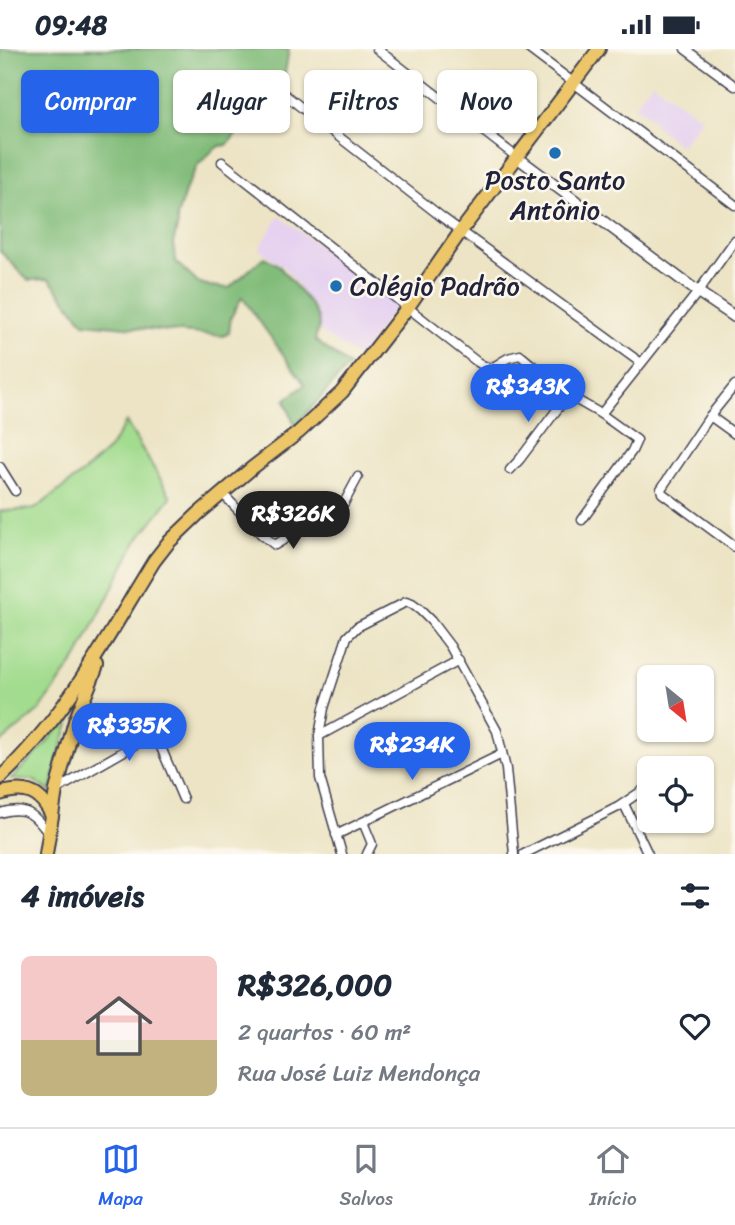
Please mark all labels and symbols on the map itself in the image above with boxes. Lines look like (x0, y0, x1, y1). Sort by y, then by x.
marker: Posto Santo Antônio (547, 145, 563, 161)
place label: Posto Santo Antônio (485, 157, 625, 233)
place label: Colégio Padrão (350, 263, 520, 309)
marker: Colégio Padrão (328, 278, 344, 294)
pin: R$343K (471, 365, 585, 424)
pin: R$326K (236, 491, 350, 551)
north arrow (637, 665, 714, 742)
pin: R$335K (72, 703, 186, 763)
pin: R$234K (355, 723, 469, 782)

